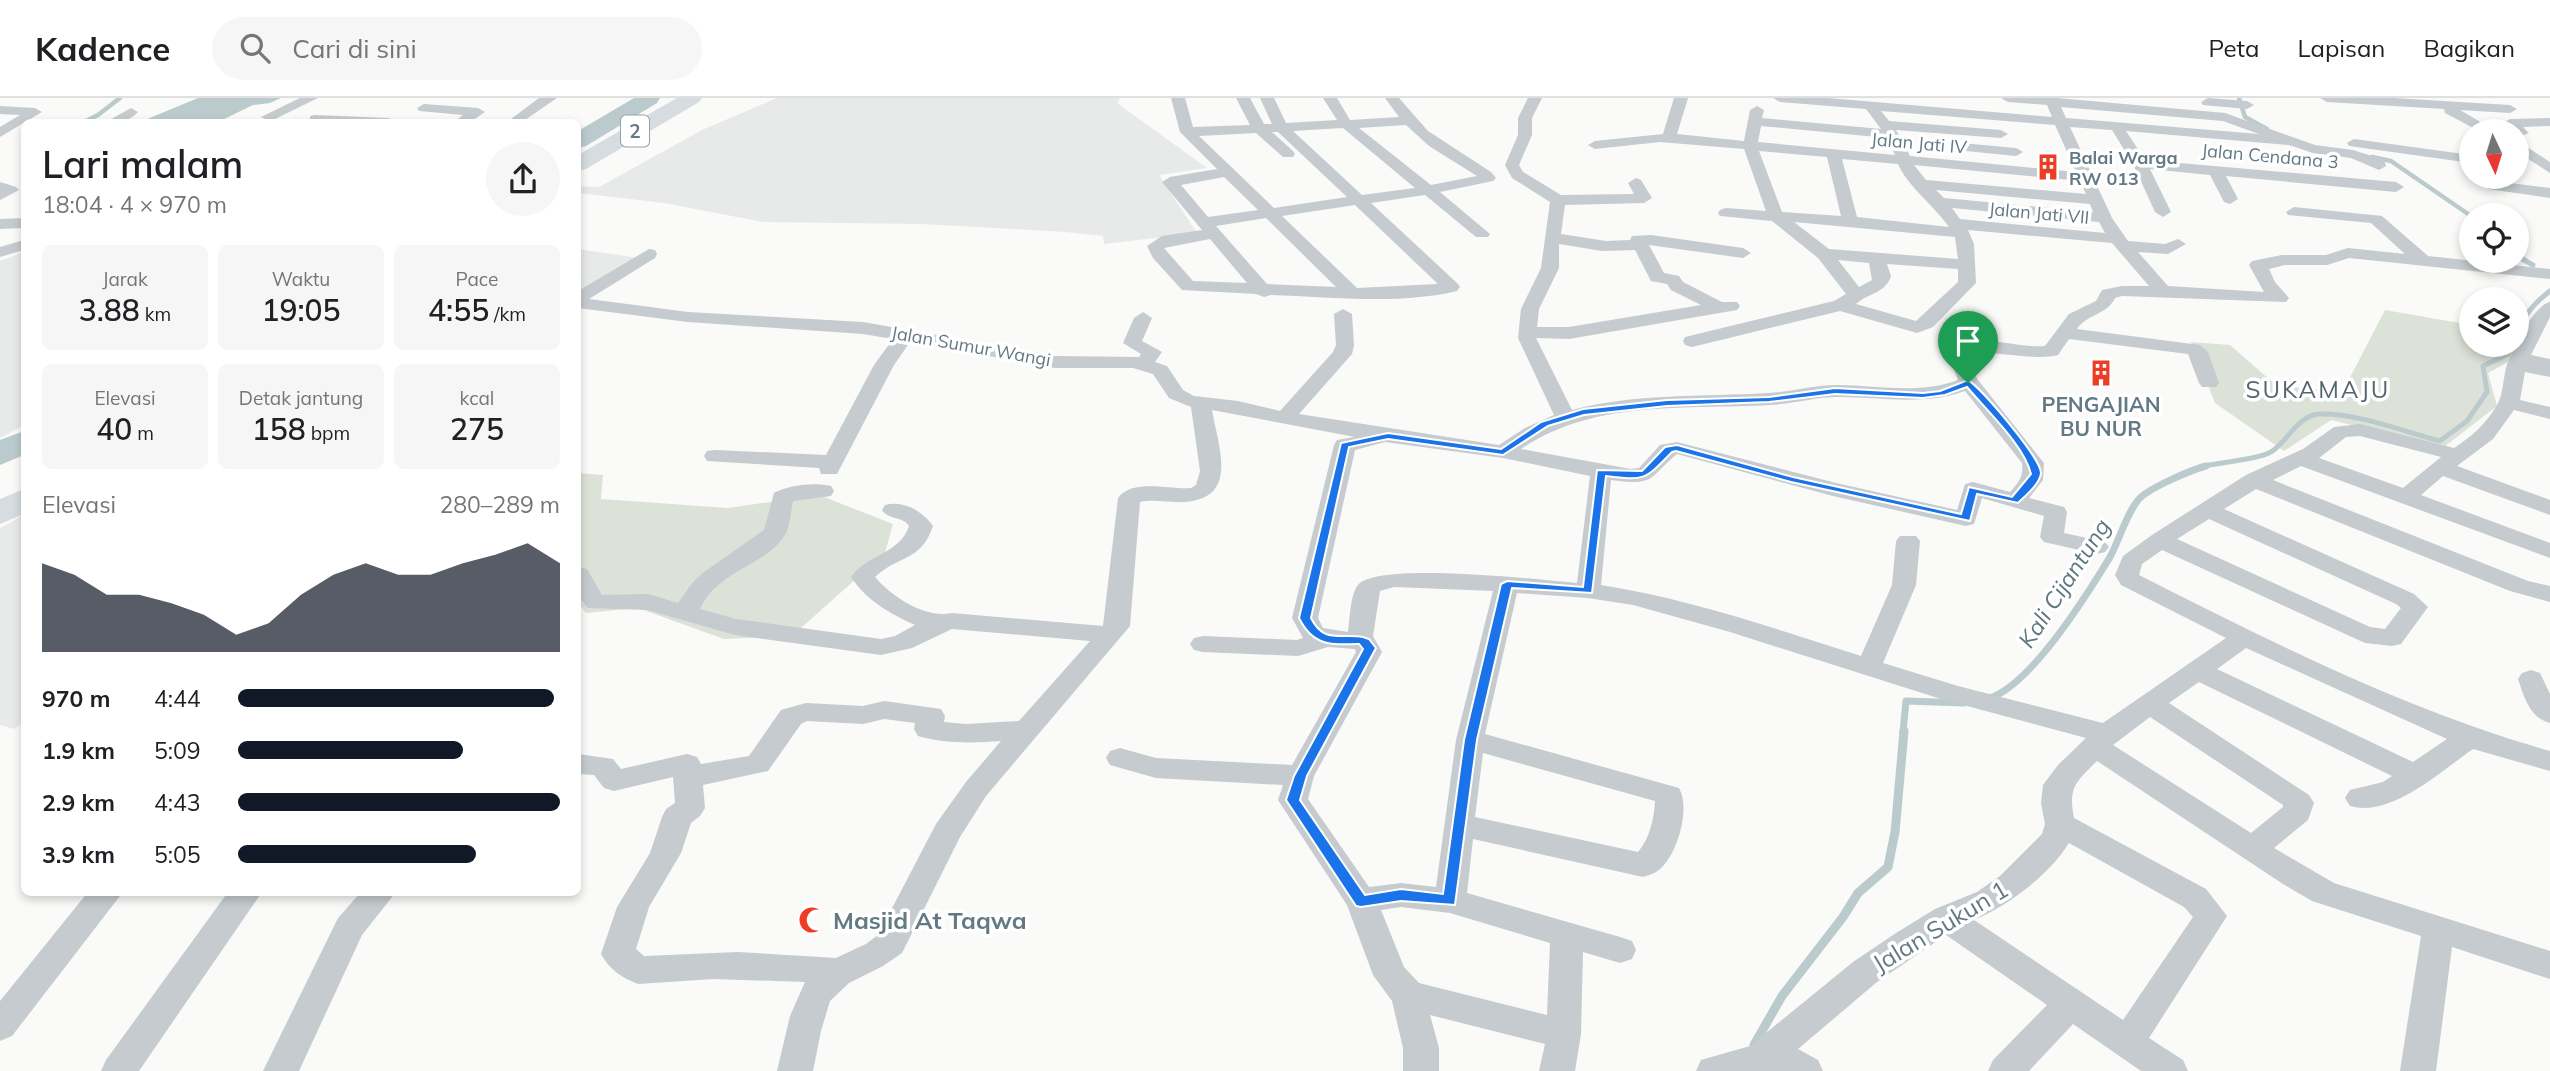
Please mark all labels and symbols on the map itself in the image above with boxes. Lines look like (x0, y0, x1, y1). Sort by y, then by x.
road number: 2 (621, 116, 649, 146)
north arrow (2459, 119, 2529, 189)
street label: Jalan Jati IV (1870, 127, 1968, 159)
street label: Jalan Cendana 3 (2200, 139, 2340, 173)
place label: Balai Warga RW 013 (2069, 146, 2178, 190)
building icon: Balai Warga RW 013 (2033, 152, 2063, 182)
street label: Jalan Jati VII (1988, 197, 2090, 229)
pin (1938, 311, 1998, 383)
street label: Jalan Sumur Wangi (889, 321, 1053, 371)
building icon: PENGAJIAN BU NUR (2086, 358, 2116, 388)
district label: SUKAMAJU (2246, 374, 2390, 404)
place label: PENGAJIAN BU NUR (2041, 391, 2161, 441)
water label: Kali Cijantung (2012, 513, 2117, 653)
street label: Jalan Sukun 1 (1867, 874, 2013, 978)
mosque icon: Masjid At Taqwa (797, 905, 827, 935)
place label: Masjid At Taqwa (833, 905, 1027, 935)

